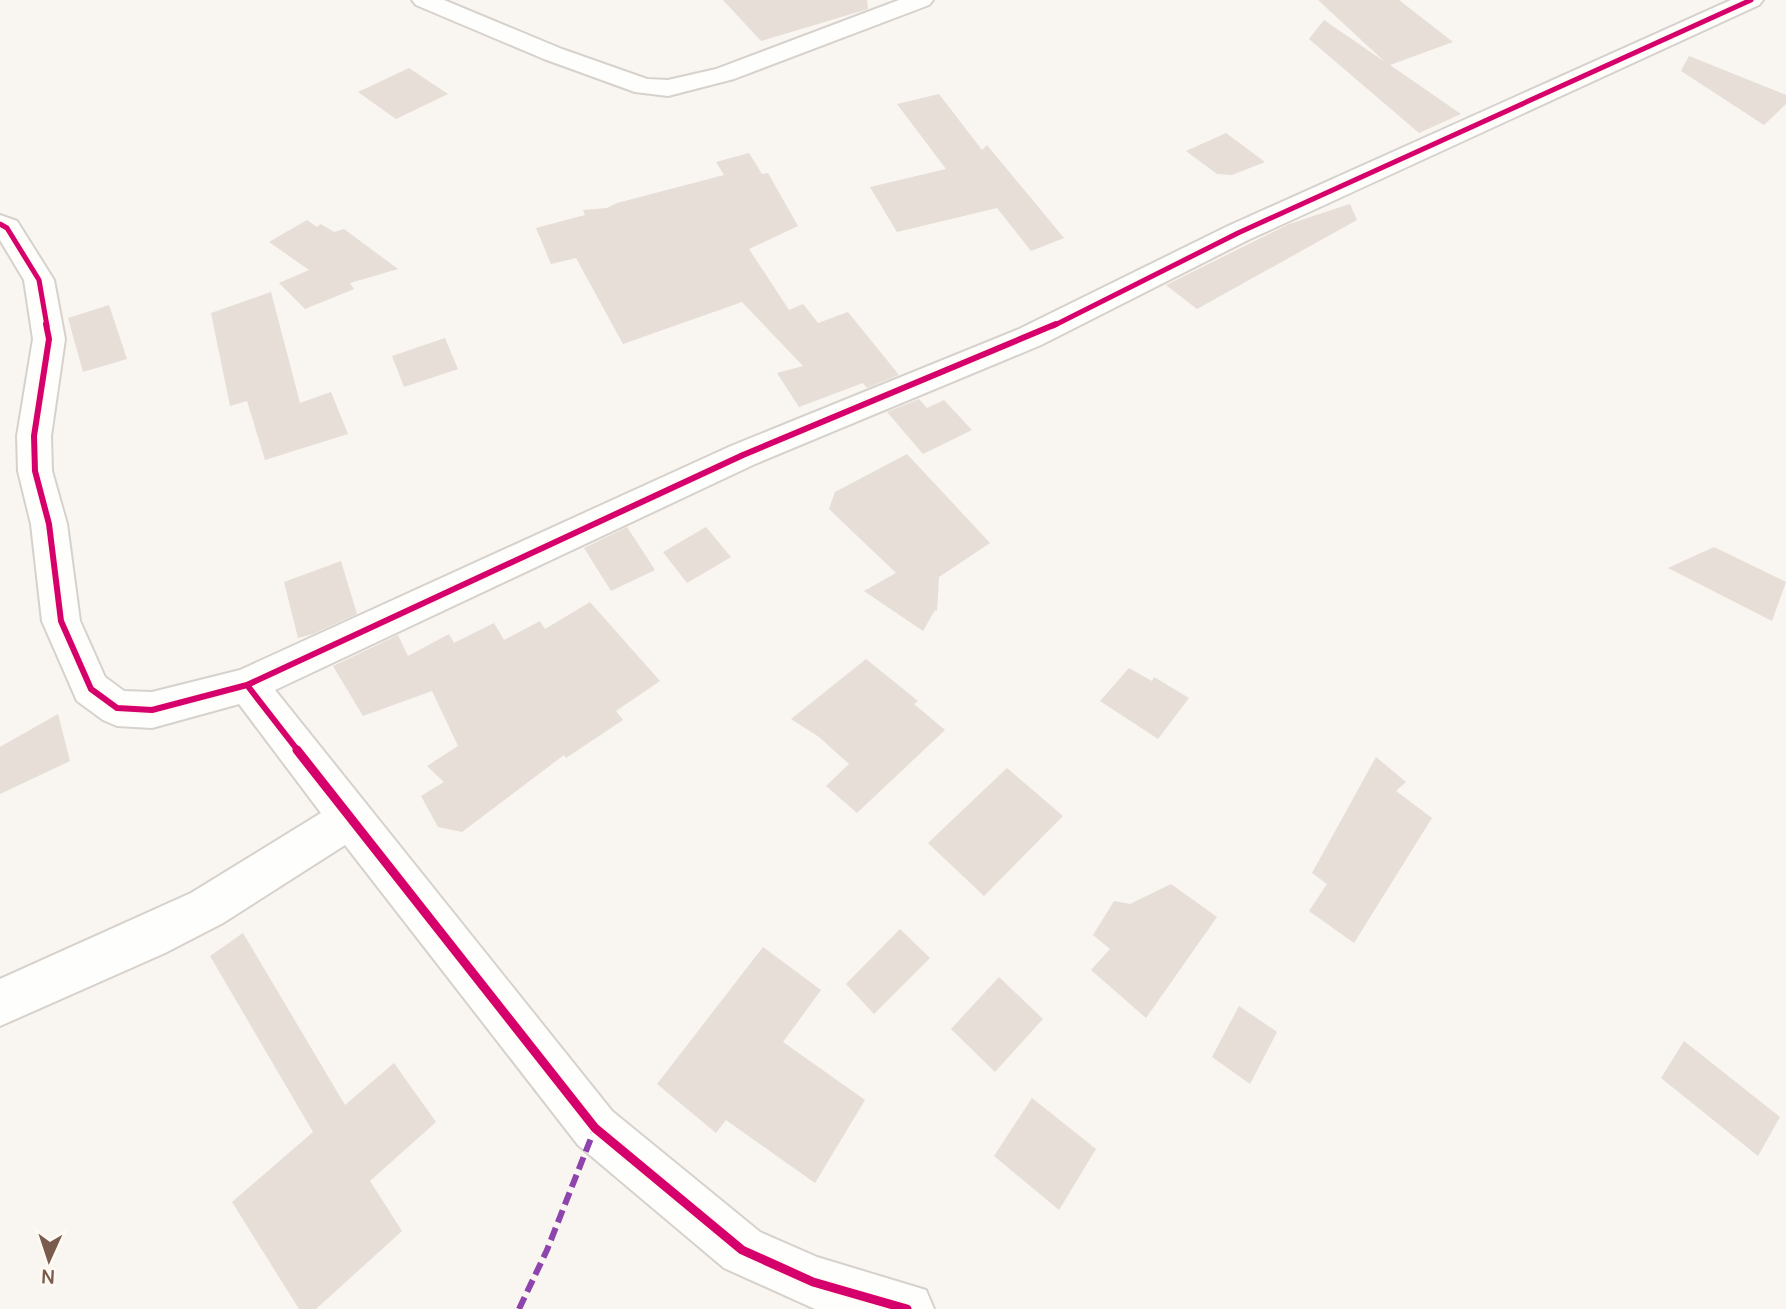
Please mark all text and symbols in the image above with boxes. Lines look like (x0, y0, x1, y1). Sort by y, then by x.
north arrow (14, 1225, 84, 1295)
text: N (41, 1264, 56, 1290)

